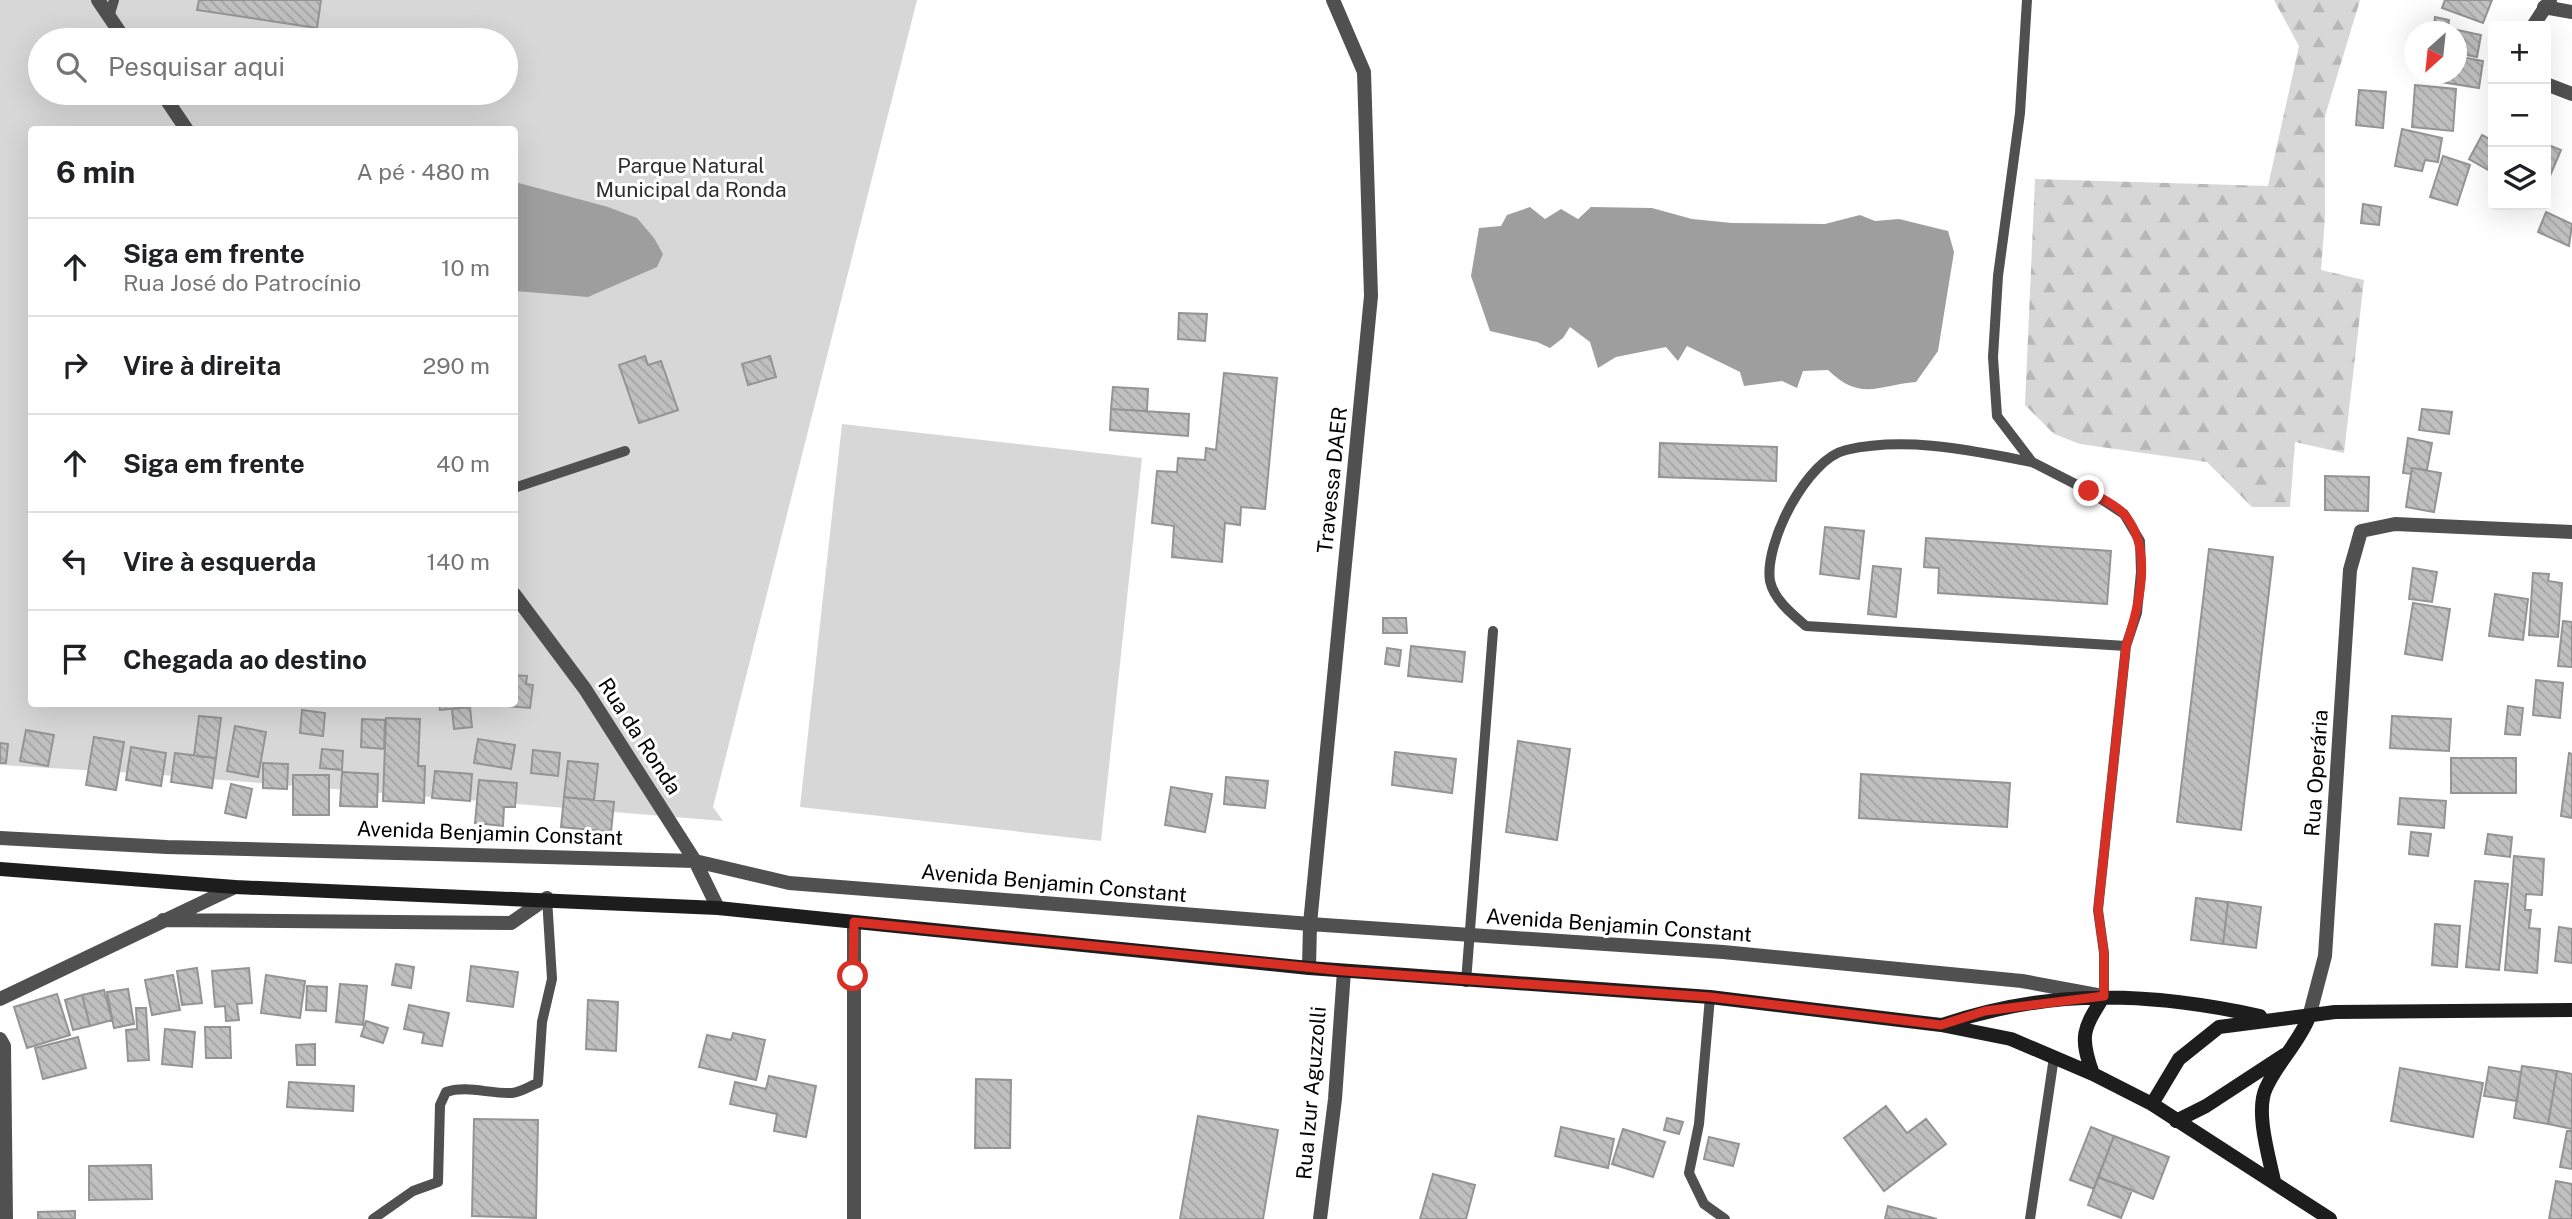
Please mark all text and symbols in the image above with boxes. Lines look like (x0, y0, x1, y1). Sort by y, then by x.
north arrow (2404, 21, 2467, 84)
map controls (2488, 21, 2551, 210)
button: + (2488, 21, 2551, 84)
search box (28, 28, 518, 105)
icon: search (52, 48, 90, 86)
text: Pesquisar aqui (108, 51, 285, 82)
button: − (2488, 84, 2551, 147)
button: layers (2488, 147, 2551, 210)
park label: Parque Natural Municipal da Ronda (595, 153, 787, 202)
text: 6 min (56, 154, 135, 190)
text: A pé · 480 m (356, 158, 490, 185)
text: Siga em frente (123, 238, 305, 269)
icon: ahead (56, 248, 94, 286)
text: 10 m (441, 254, 490, 281)
text: Rua José do Patrocínio (123, 269, 361, 296)
icon: right (56, 346, 94, 384)
text: Vire à direita (123, 350, 281, 381)
text: 290 m (423, 352, 490, 379)
street label: Travessa DAER (1312, 405, 1352, 555)
icon: ahead (56, 444, 94, 482)
text: Siga em frente (123, 448, 305, 479)
text: 40 m (436, 450, 490, 477)
route end (2073, 475, 2104, 506)
icon: left (56, 542, 94, 580)
text: Vire à esquerda (123, 546, 316, 577)
text: 140 m (427, 548, 490, 575)
icon: arrive (56, 640, 94, 678)
text: Chegada ao destino (123, 644, 367, 675)
street label: Rua da Ronda (593, 673, 687, 799)
street label: Rua Operária (2299, 709, 2333, 837)
street label: Avenida Benjamin Constant (356, 816, 624, 850)
street label: Avenida Benjamin Constant (920, 859, 1188, 907)
street label: Avenida Benjamin Constant (1485, 903, 1753, 947)
route start (837, 960, 868, 991)
street label: Rua Izur Aguzzolli (1291, 1005, 1331, 1181)

